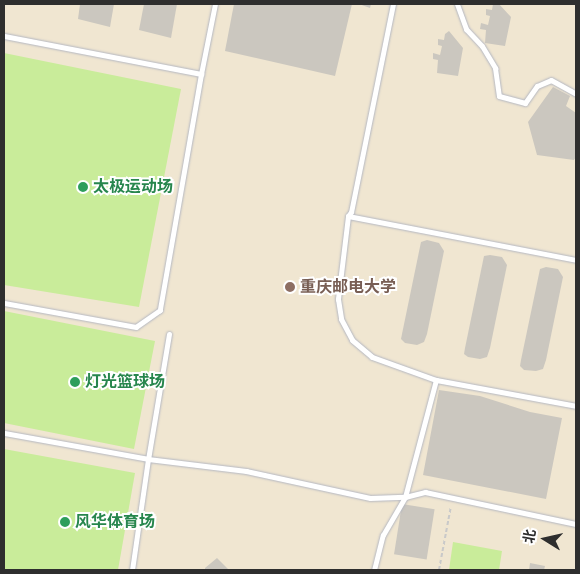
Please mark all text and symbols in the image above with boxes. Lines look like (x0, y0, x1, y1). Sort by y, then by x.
place label: 太极运动场 (93, 177, 173, 197)
marker: 太极运动场 (77, 181, 89, 193)
place label: 重庆邮电大学 (300, 277, 396, 297)
marker: 重庆邮电大学 (284, 281, 296, 293)
place label: 灯光篮球场 (85, 372, 165, 392)
marker: 灯光篮球场 (69, 376, 81, 388)
place label: 风华体育场 (75, 512, 155, 532)
north arrow (520, 514, 570, 564)
marker: 风华体育场 (59, 516, 71, 528)
text: 北 (520, 528, 539, 545)

